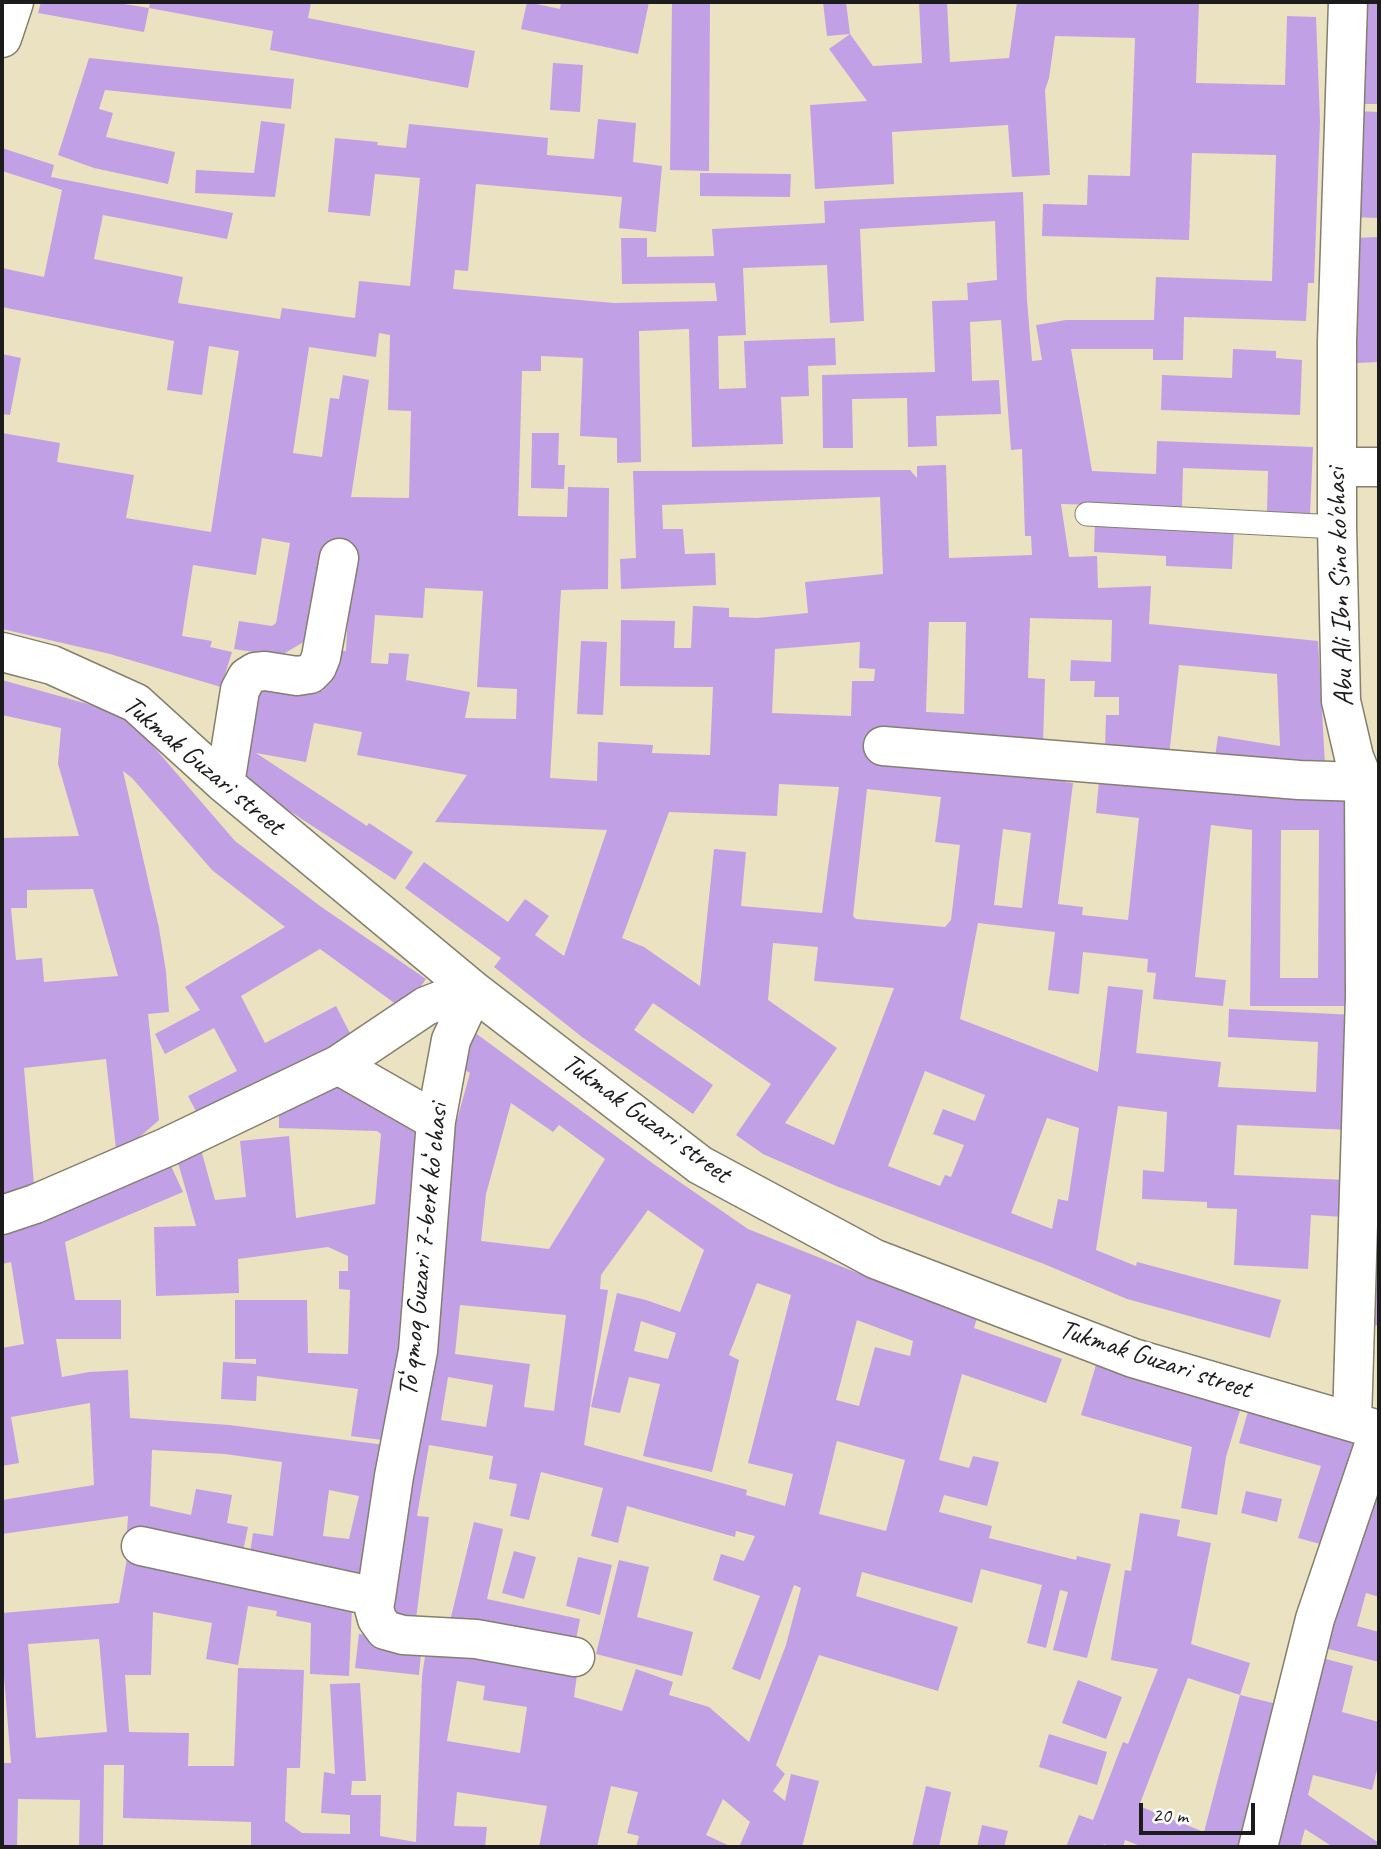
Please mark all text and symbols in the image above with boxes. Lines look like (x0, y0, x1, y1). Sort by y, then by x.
street label: Abu Ali Ibn Sino ko'chasi (1320, 467, 1362, 707)
street label: Tukmak Guzari street (116, 689, 290, 843)
street label: Tukmak Guzari street (555, 1047, 737, 1191)
street label: Toʻqmoq Guzari 7-berk koʻchasi (392, 1102, 456, 1398)
street label: Tukmak Guzari street (1055, 1313, 1255, 1407)
scale bar (1143, 1790, 1258, 1834)
text: 20 m (1152, 1802, 1188, 1828)

